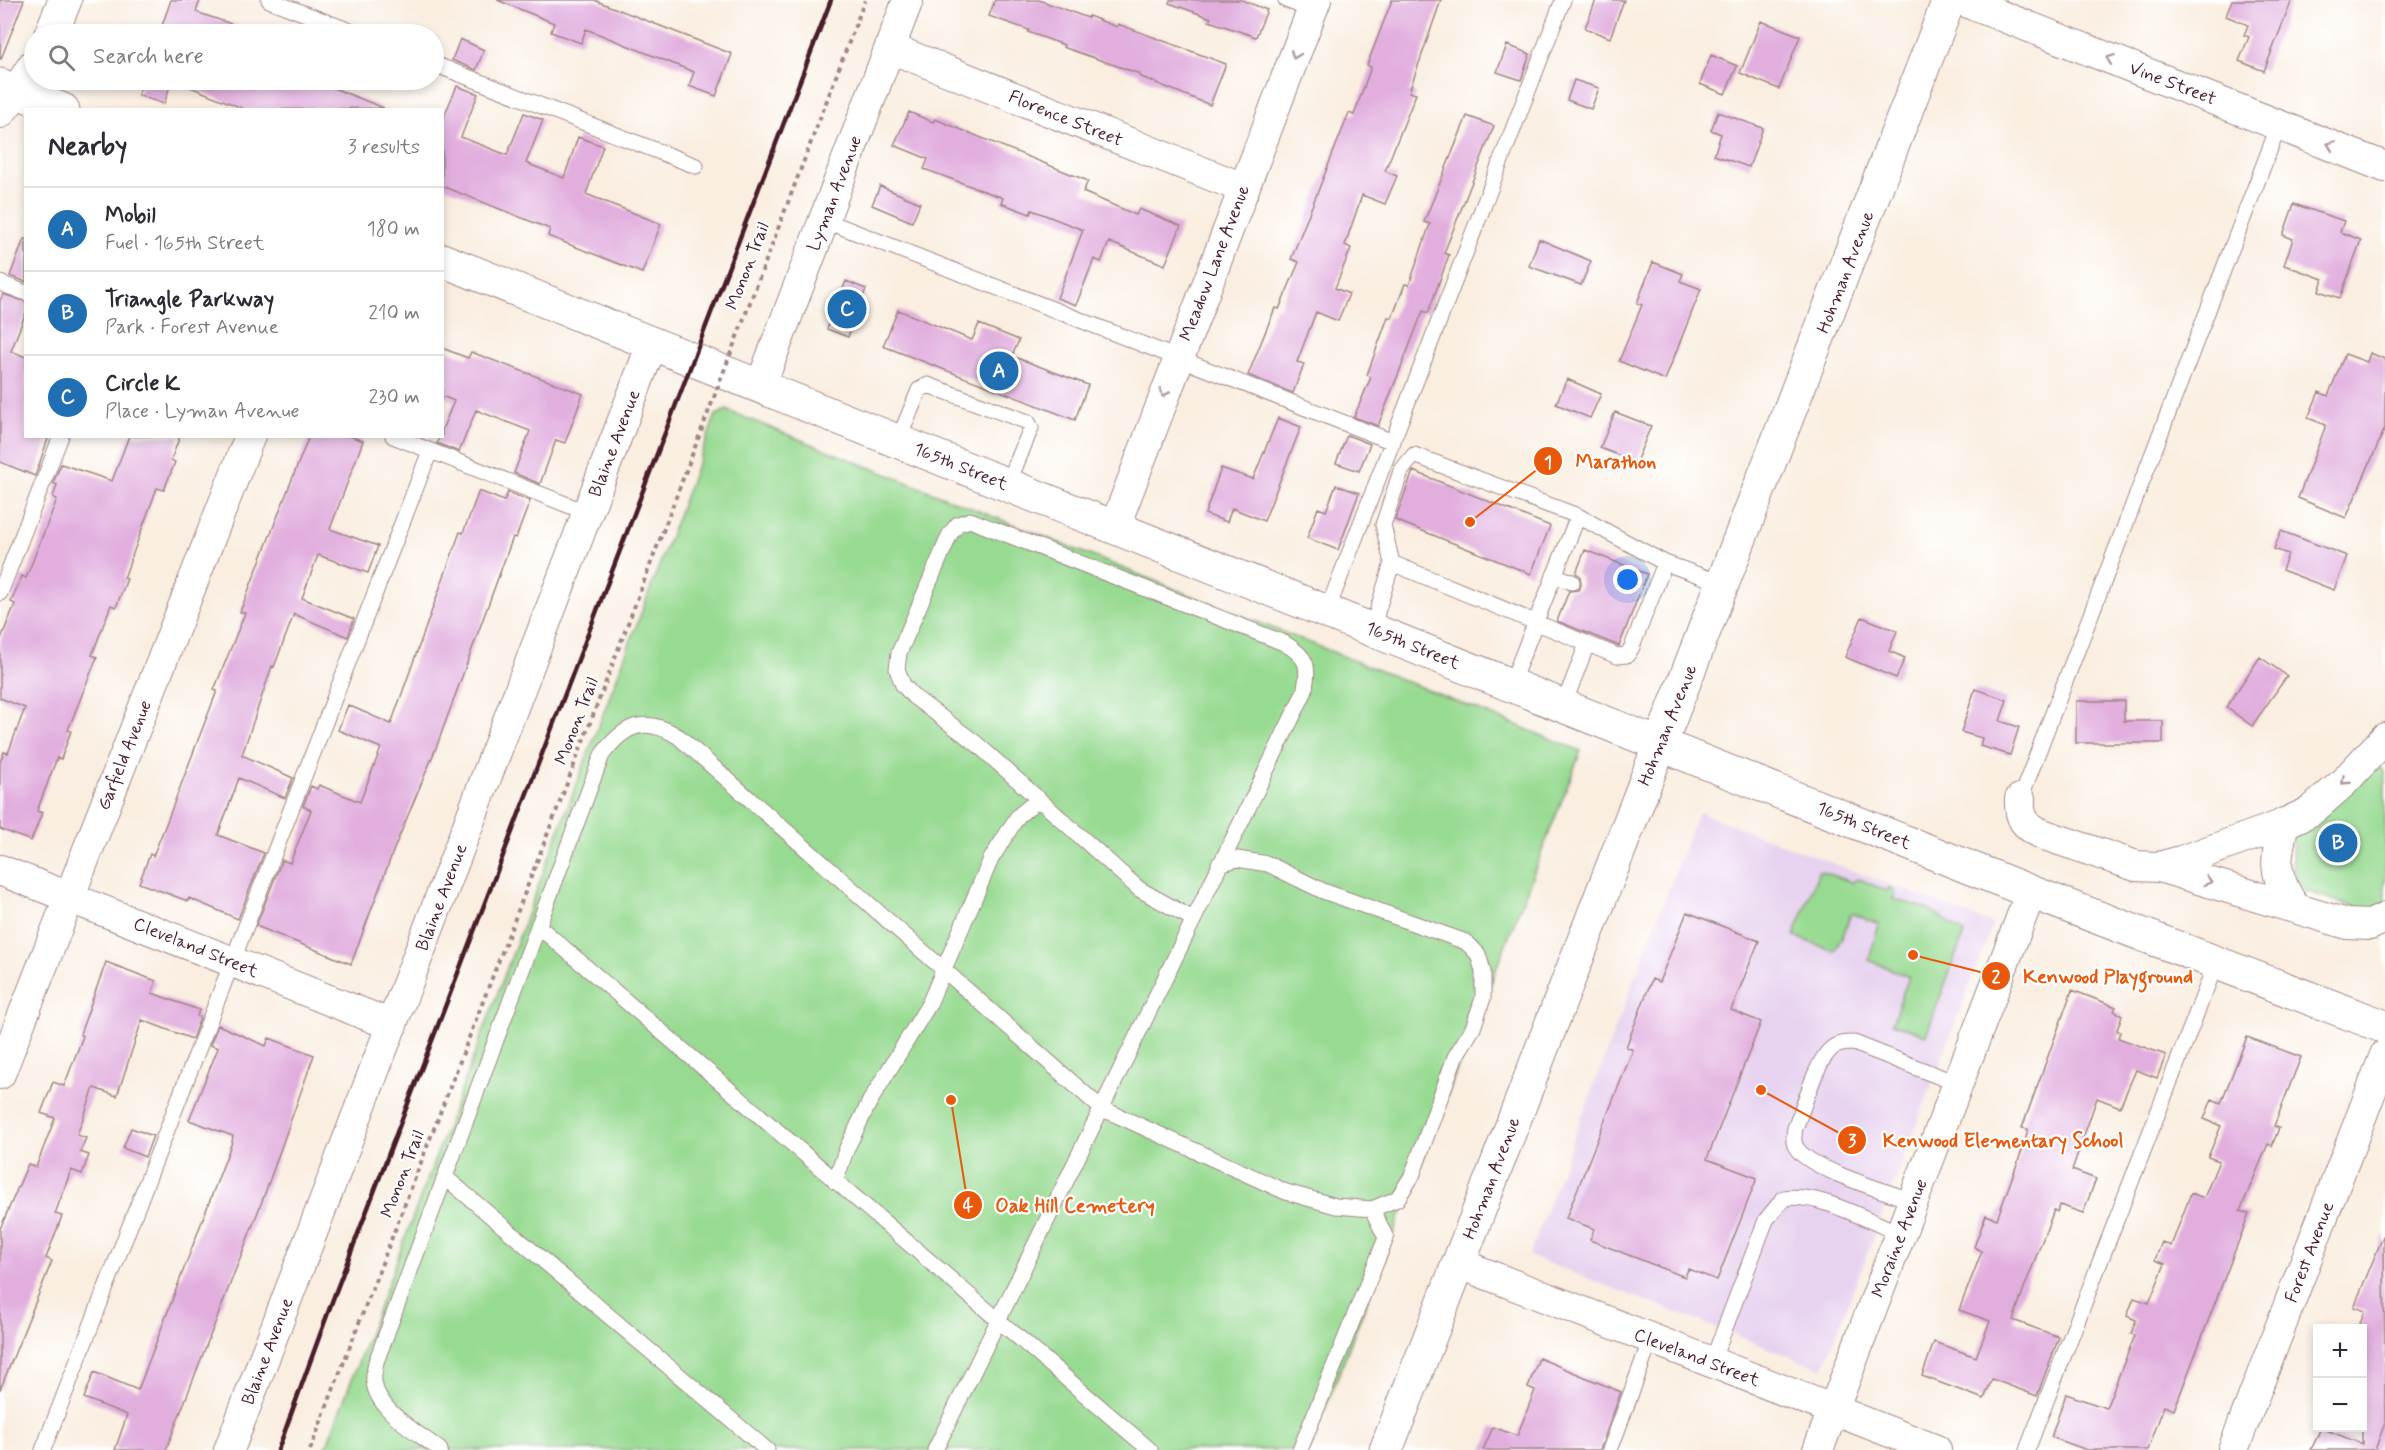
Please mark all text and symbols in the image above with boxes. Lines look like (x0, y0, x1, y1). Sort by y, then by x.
search box (24, 24, 444, 90)
icon: search (45, 41, 78, 74)
text: Search here (93, 43, 204, 71)
one-way arrow (1289, 49, 1302, 59)
one-way arrow (2105, 53, 2116, 66)
street label: Vine Street (2126, 56, 2220, 111)
street label: Florence Street (1005, 85, 1126, 153)
text: Nearby (48, 130, 127, 164)
street label: Lyman Avenue (802, 132, 868, 254)
text: 3 results (348, 134, 420, 161)
one-way arrow (2326, 140, 2337, 152)
street label: Meadow Lane Avenue (1174, 182, 1256, 345)
text: Mobil (105, 202, 156, 230)
street label: Hohman Avenue (1812, 208, 1880, 337)
text: A (61, 216, 74, 243)
text: 180 m (367, 216, 420, 243)
street label: Monon Trail (720, 219, 776, 314)
text: Fuel · 165th Street (105, 230, 265, 257)
text: Triangle Parkway (105, 286, 274, 314)
pin: C (828, 286, 866, 332)
text: B (61, 300, 74, 327)
text: 210 m (368, 300, 420, 327)
text: Park · Forest Avenue (105, 314, 279, 341)
pin: A (980, 348, 1018, 394)
text: Circle K (105, 370, 180, 398)
text: C (60, 384, 75, 411)
text: 230 m (368, 384, 420, 411)
street label: Blaine Avenue (583, 386, 646, 500)
one-way arrow (1158, 387, 1171, 398)
text: Place · Lyman Avenue (105, 398, 299, 425)
street label: 165th Street (910, 437, 1012, 497)
callout: Marathon (1533, 442, 1668, 480)
text: Marathon (1576, 449, 1656, 476)
text: 1 (1544, 451, 1552, 475)
your location (1613, 565, 1642, 594)
street label: 165th Street (1362, 616, 1464, 676)
street label: Hohman Avenue (1633, 661, 1703, 790)
street label: Monon Trail (549, 674, 605, 769)
street label: Garfield Avenue (92, 697, 158, 814)
one-way arrow (2341, 774, 2352, 785)
street label: 165th Street (1813, 796, 1915, 856)
pin: B (2318, 820, 2358, 866)
street label: Blaine Avenue (410, 840, 473, 954)
one-way arrow (2202, 874, 2212, 886)
street label: Cleveland Street (130, 912, 262, 984)
callout: Kenwood Playground (1981, 957, 2206, 995)
text: Kenwood Playground (2023, 964, 2193, 993)
text: 2 (1992, 965, 2001, 989)
street label: Hohman Avenue (1458, 1114, 1526, 1243)
callout: Kenwood Elementary School (1837, 1121, 2138, 1159)
street label: Monon Trail (375, 1127, 431, 1222)
text: Kenwood Elementary School (1883, 1128, 2123, 1155)
text: 3 (1848, 1129, 1857, 1153)
street label: Moraine Avenue (1866, 1176, 1934, 1301)
callout: Oak Hill Cemetery (953, 1186, 1167, 1224)
text: Oak Hill Cemetery (995, 1193, 1155, 1220)
text: 4 (963, 1194, 974, 1218)
street label: Forest Avenue (2280, 1198, 2340, 1306)
street label: Blaine Avenue (236, 1294, 299, 1408)
street label: Cleveland Street (1630, 1323, 1763, 1393)
map controls (2313, 1324, 2367, 1432)
button: + (2313, 1324, 2367, 1378)
button: − (2313, 1378, 2367, 1432)

